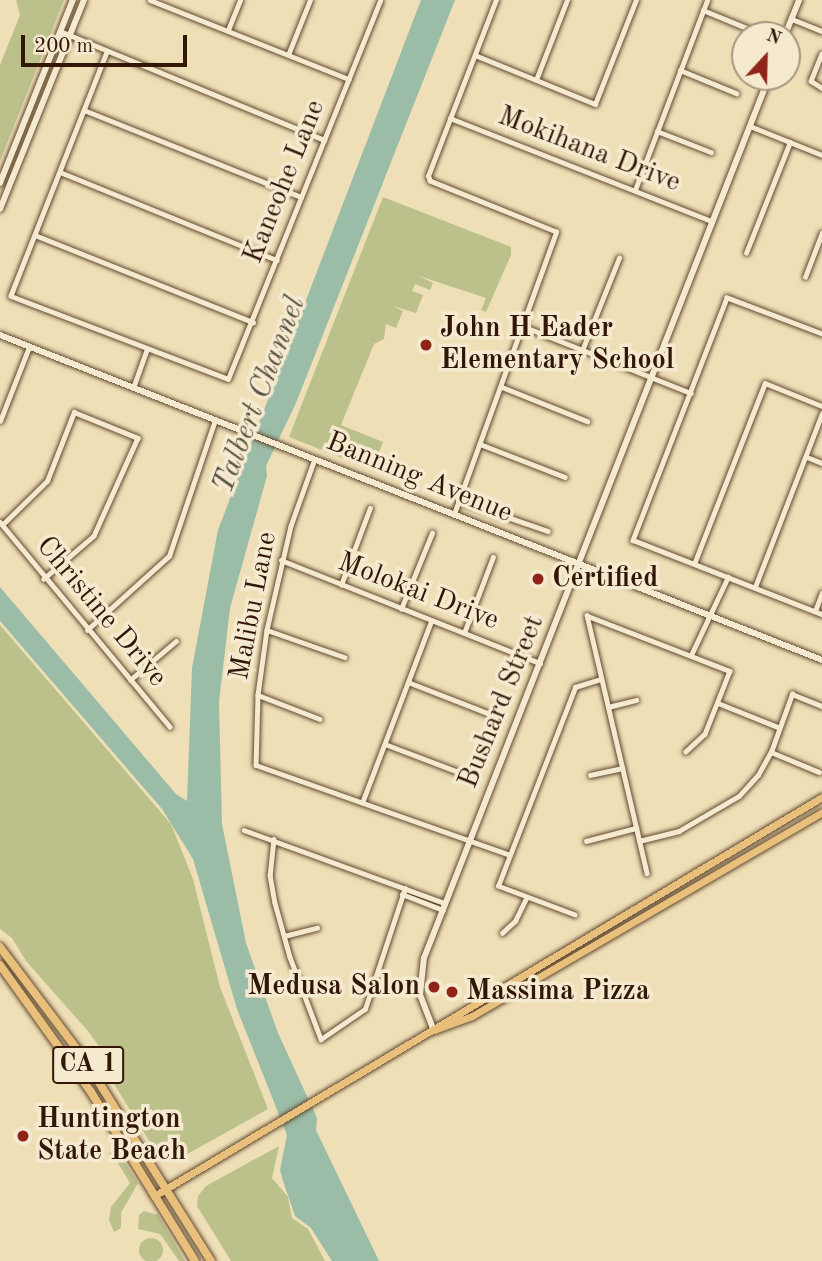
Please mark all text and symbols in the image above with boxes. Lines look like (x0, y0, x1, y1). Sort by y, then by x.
scale bar (24, 21, 191, 65)
north arrow (731, 21, 801, 91)
text: N (763, 26, 784, 49)
text: 200 m (34, 36, 93, 57)
street label: Kaneohe Lane (237, 95, 333, 269)
street label: Mokihana Drive (493, 100, 685, 200)
water label: Talbert Channel (206, 291, 314, 499)
place label: John H Eader Elementary School (440, 312, 674, 378)
marker: John H Eader Elementary School (418, 337, 434, 353)
street label: Banning Avenue (321, 425, 517, 531)
street label: Malibu Lane (223, 529, 285, 683)
street label: Christine Drive (28, 530, 174, 694)
street label: Molokai Drive (333, 546, 503, 638)
place label: Certified (552, 562, 658, 596)
marker: Certified (530, 571, 546, 587)
street label: Bushard Street (452, 611, 552, 793)
place label: Medusa Salon (247, 970, 420, 1004)
place label: Massima Pizza (466, 975, 650, 1009)
marker: Medusa Salon (426, 979, 442, 995)
marker: Massima Pizza (444, 984, 460, 1000)
road number: CA 1 (51, 1042, 125, 1088)
place label: Huntington State Beach (37, 1103, 186, 1169)
marker: Huntington State Beach (15, 1128, 31, 1144)

